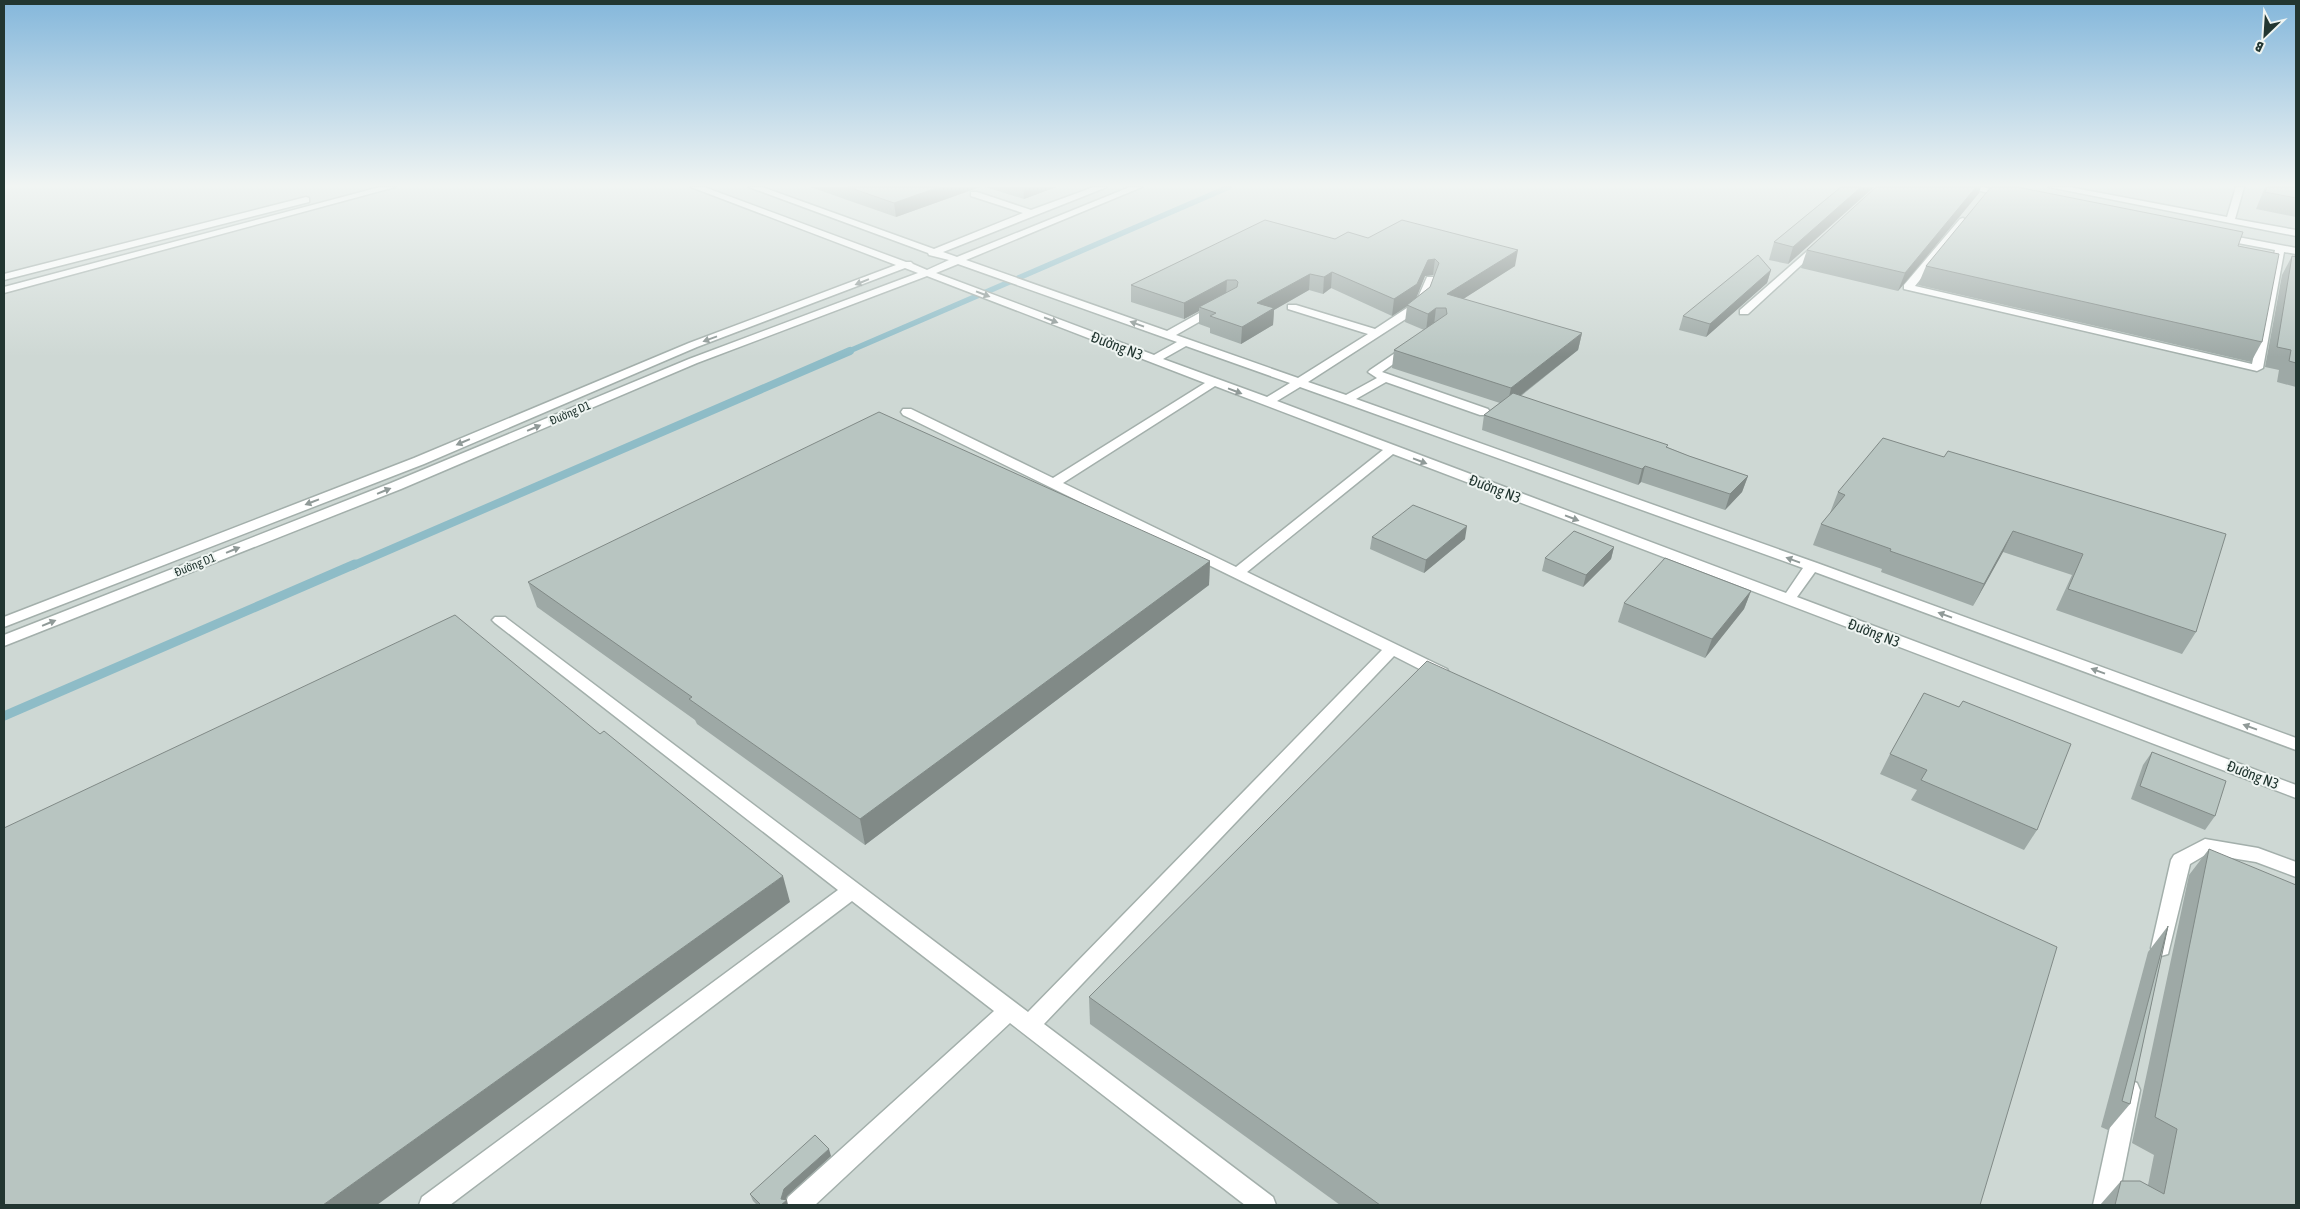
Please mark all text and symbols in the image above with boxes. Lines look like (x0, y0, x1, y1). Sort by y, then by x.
north arrow (2240, 10, 2290, 60)
text: B (2253, 38, 2266, 55)
one-way arrow (855, 279, 869, 287)
one-way arrow (976, 291, 990, 299)
one-way arrow (1043, 317, 1058, 324)
one-way arrow (1129, 320, 1144, 328)
street label: Đường N3 (1089, 328, 1146, 363)
one-way arrow (702, 335, 717, 343)
one-way arrow (1228, 387, 1243, 395)
street label: Đường D1 (547, 398, 593, 428)
one-way arrow (527, 424, 541, 432)
one-way arrow (456, 438, 470, 446)
one-way arrow (1412, 458, 1427, 465)
street label: Đường N3 (1467, 471, 1524, 506)
one-way arrow (377, 486, 391, 494)
one-way arrow (305, 499, 319, 507)
one-way arrow (1564, 515, 1579, 522)
one-way arrow (226, 546, 240, 554)
street label: Đường D1 (172, 550, 218, 580)
one-way arrow (1785, 555, 1800, 563)
one-way arrow (1938, 611, 1953, 618)
street label: Đường N3 (1846, 615, 1903, 650)
one-way arrow (42, 619, 57, 627)
one-way arrow (2090, 667, 2105, 675)
one-way arrow (2243, 723, 2258, 730)
street label: Đường N3 (2225, 757, 2282, 792)

